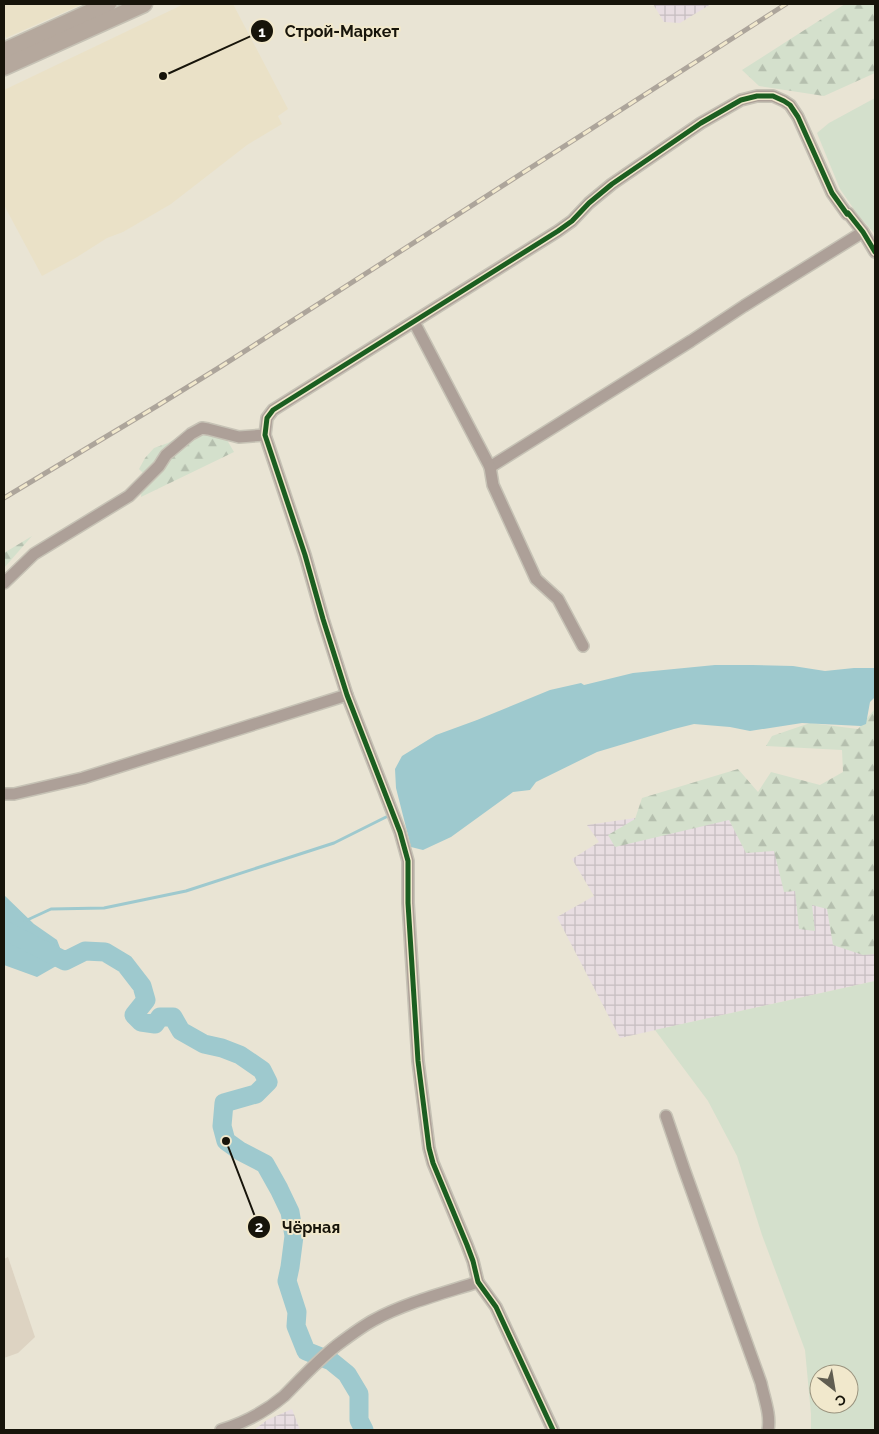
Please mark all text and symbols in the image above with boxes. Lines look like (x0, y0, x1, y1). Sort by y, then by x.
callout: Строй-Маркет (249, 16, 409, 47)
text: Строй-Маркет (285, 22, 399, 41)
text: 1 (258, 23, 266, 41)
callout: Чёрная (247, 1212, 350, 1243)
text: 2 (255, 1218, 263, 1236)
text: Чёрная (282, 1218, 340, 1237)
north arrow (809, 1364, 859, 1414)
text: С (832, 1391, 849, 1410)

